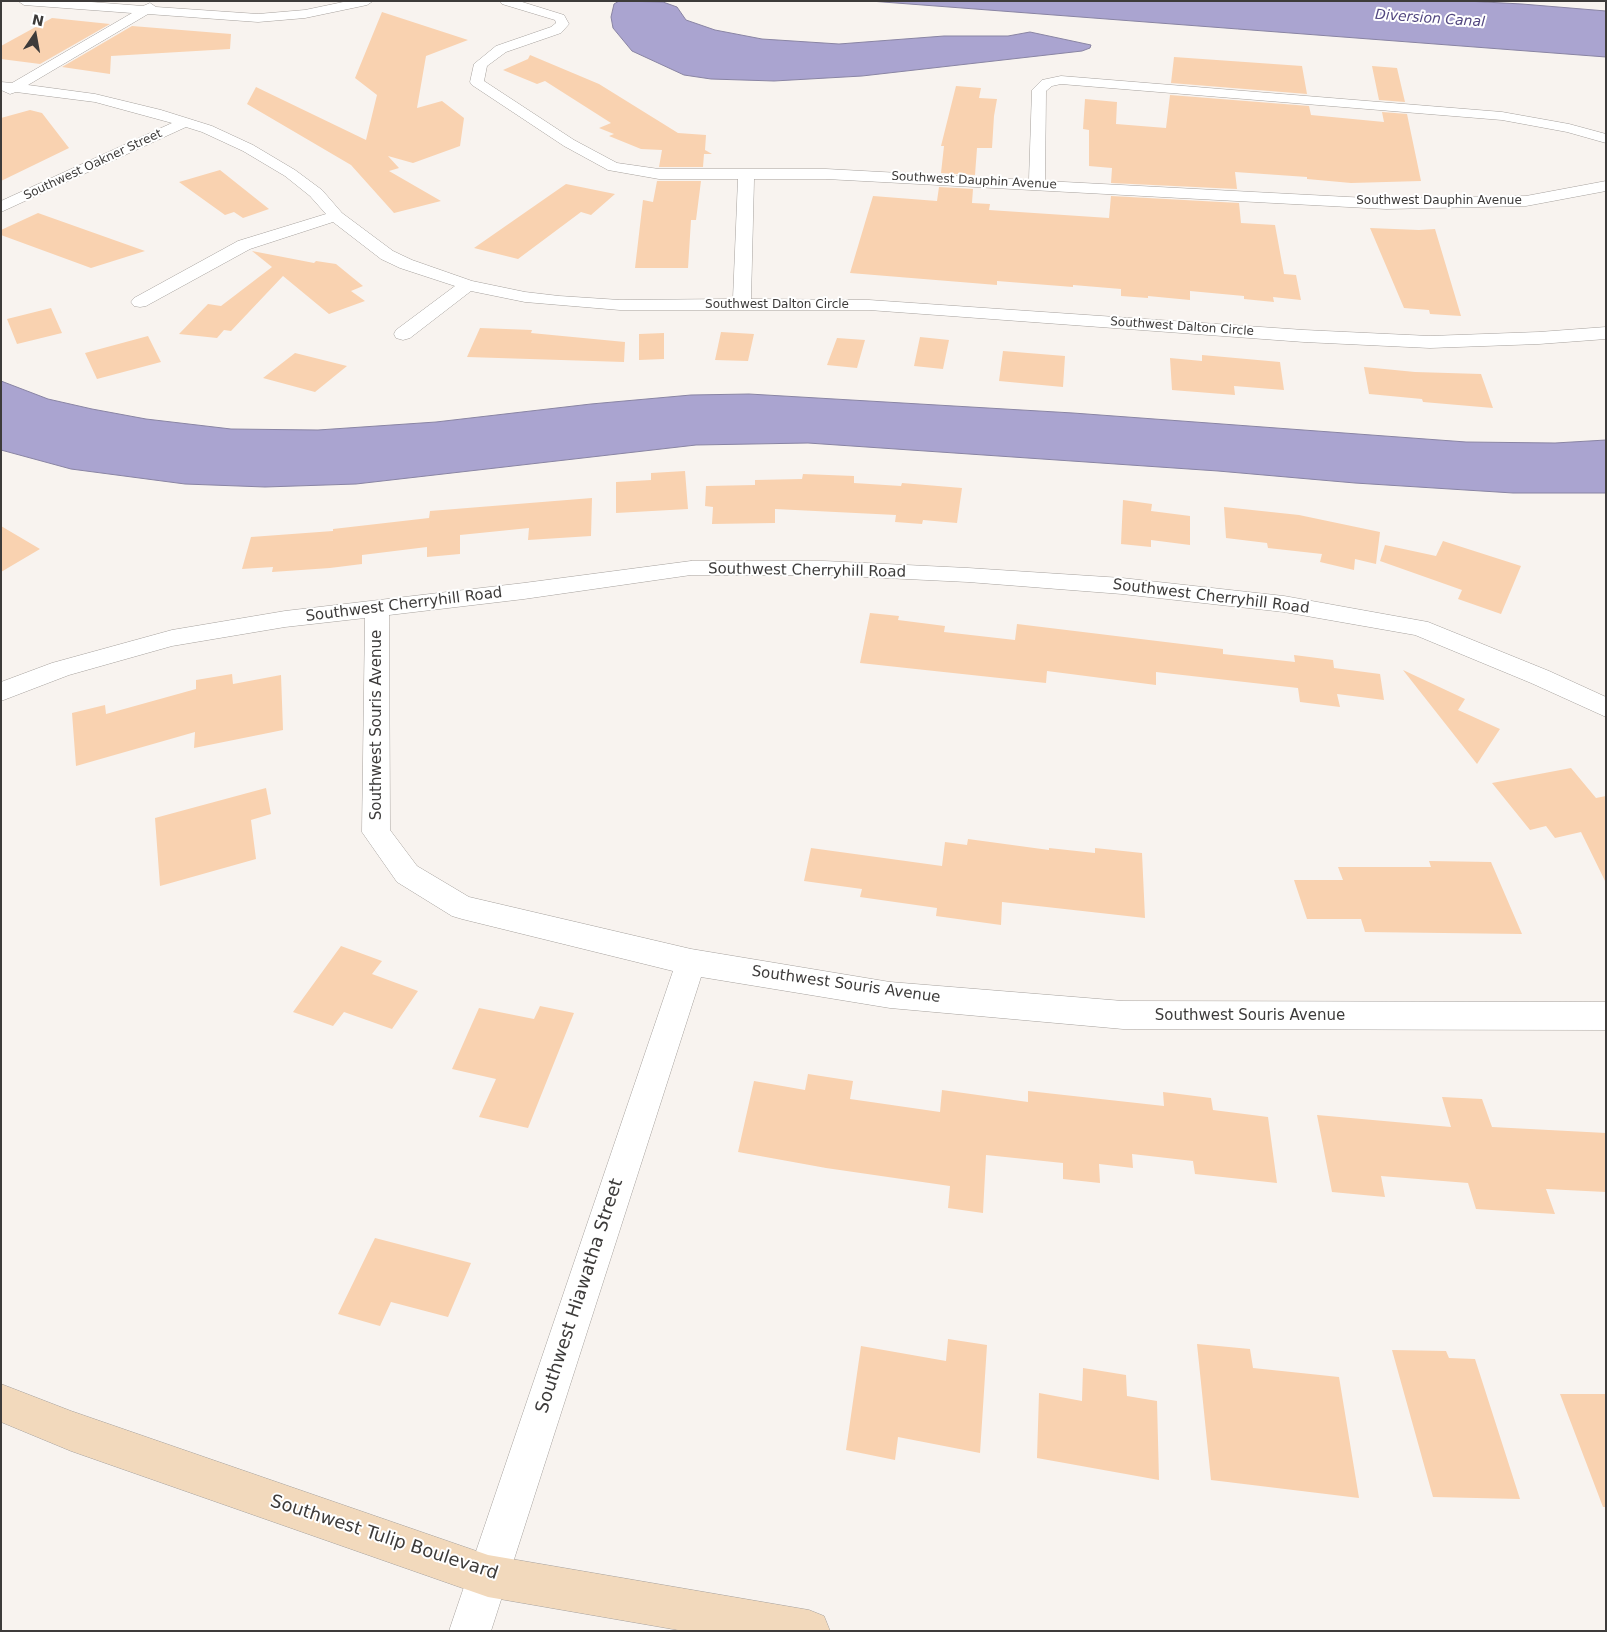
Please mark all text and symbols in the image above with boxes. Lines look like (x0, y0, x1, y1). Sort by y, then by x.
water label: Diversion Canal (1375, 7, 1485, 31)
north arrow (10, 10, 60, 60)
text: N (31, 11, 46, 29)
street label: Southwest Oakner Street (22, 127, 164, 203)
street label: Southwest Dauphin Avenue (891, 169, 1057, 193)
street label: Southwest Dauphin Avenue (1356, 194, 1522, 208)
street label: Southwest Dalton Circle (705, 298, 849, 312)
street label: Southwest Dalton Circle (1110, 315, 1254, 339)
street label: Southwest Cherryhill Road (708, 560, 906, 582)
street label: Southwest Cherryhill Road (1112, 576, 1310, 618)
street label: Southwest Cherryhill Road (305, 584, 503, 626)
street label: Southwest Souris Avenue (368, 630, 386, 820)
street label: Southwest Souris Avenue (750, 963, 942, 1007)
street label: Southwest Souris Avenue (1155, 1007, 1345, 1025)
street label: Southwest Hiawatha Street (532, 1176, 628, 1416)
street label: Southwest Tulip Boulevard (267, 1491, 501, 1585)

